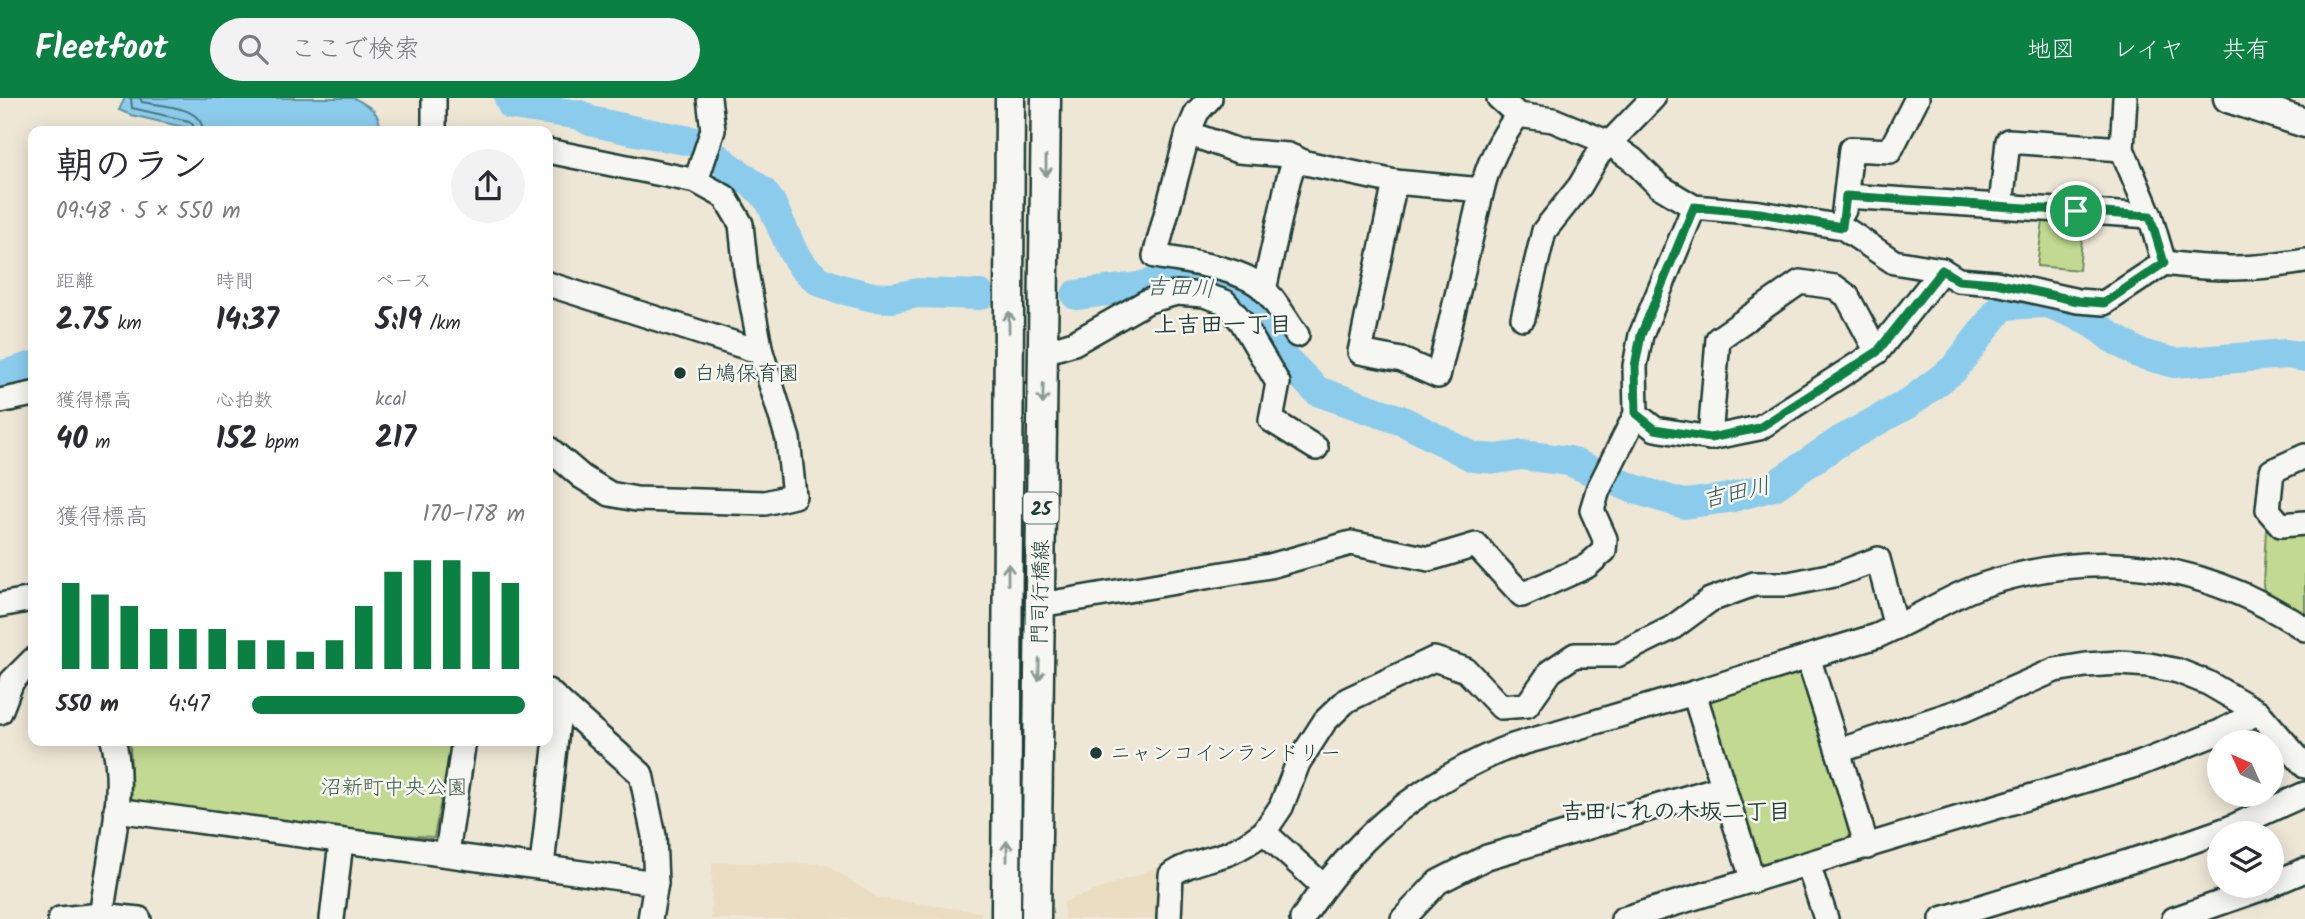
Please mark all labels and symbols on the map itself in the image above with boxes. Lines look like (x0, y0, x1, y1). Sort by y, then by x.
one-way arrow (1039, 154, 1053, 177)
pin (2046, 181, 2106, 241)
water label: 吉田川 (1145, 270, 1215, 308)
district label: 上吉田一丁目 (1154, 308, 1292, 344)
one-way arrow (1002, 311, 1016, 334)
place label: 白鳩保育園 (694, 358, 799, 391)
marker: 白鳩保育園 (672, 365, 688, 381)
one-way arrow (1036, 382, 1050, 405)
water label: 吉田川 (1699, 469, 1774, 519)
road number: 25 (1024, 492, 1058, 524)
street label: 門司行橋線 (1024, 539, 1059, 645)
one-way arrow (1001, 563, 1015, 586)
one-way arrow (1032, 658, 1046, 681)
north arrow (2207, 730, 2284, 807)
place label: ニャンコインランドリー (1110, 738, 1341, 771)
marker: ニャンコインランドリー (1088, 745, 1104, 761)
park label: 沼新町中央公園 (321, 772, 468, 805)
district label: 吉田にれの木坂二丁目 (1561, 795, 1791, 831)
one-way arrow (1000, 840, 1014, 863)

